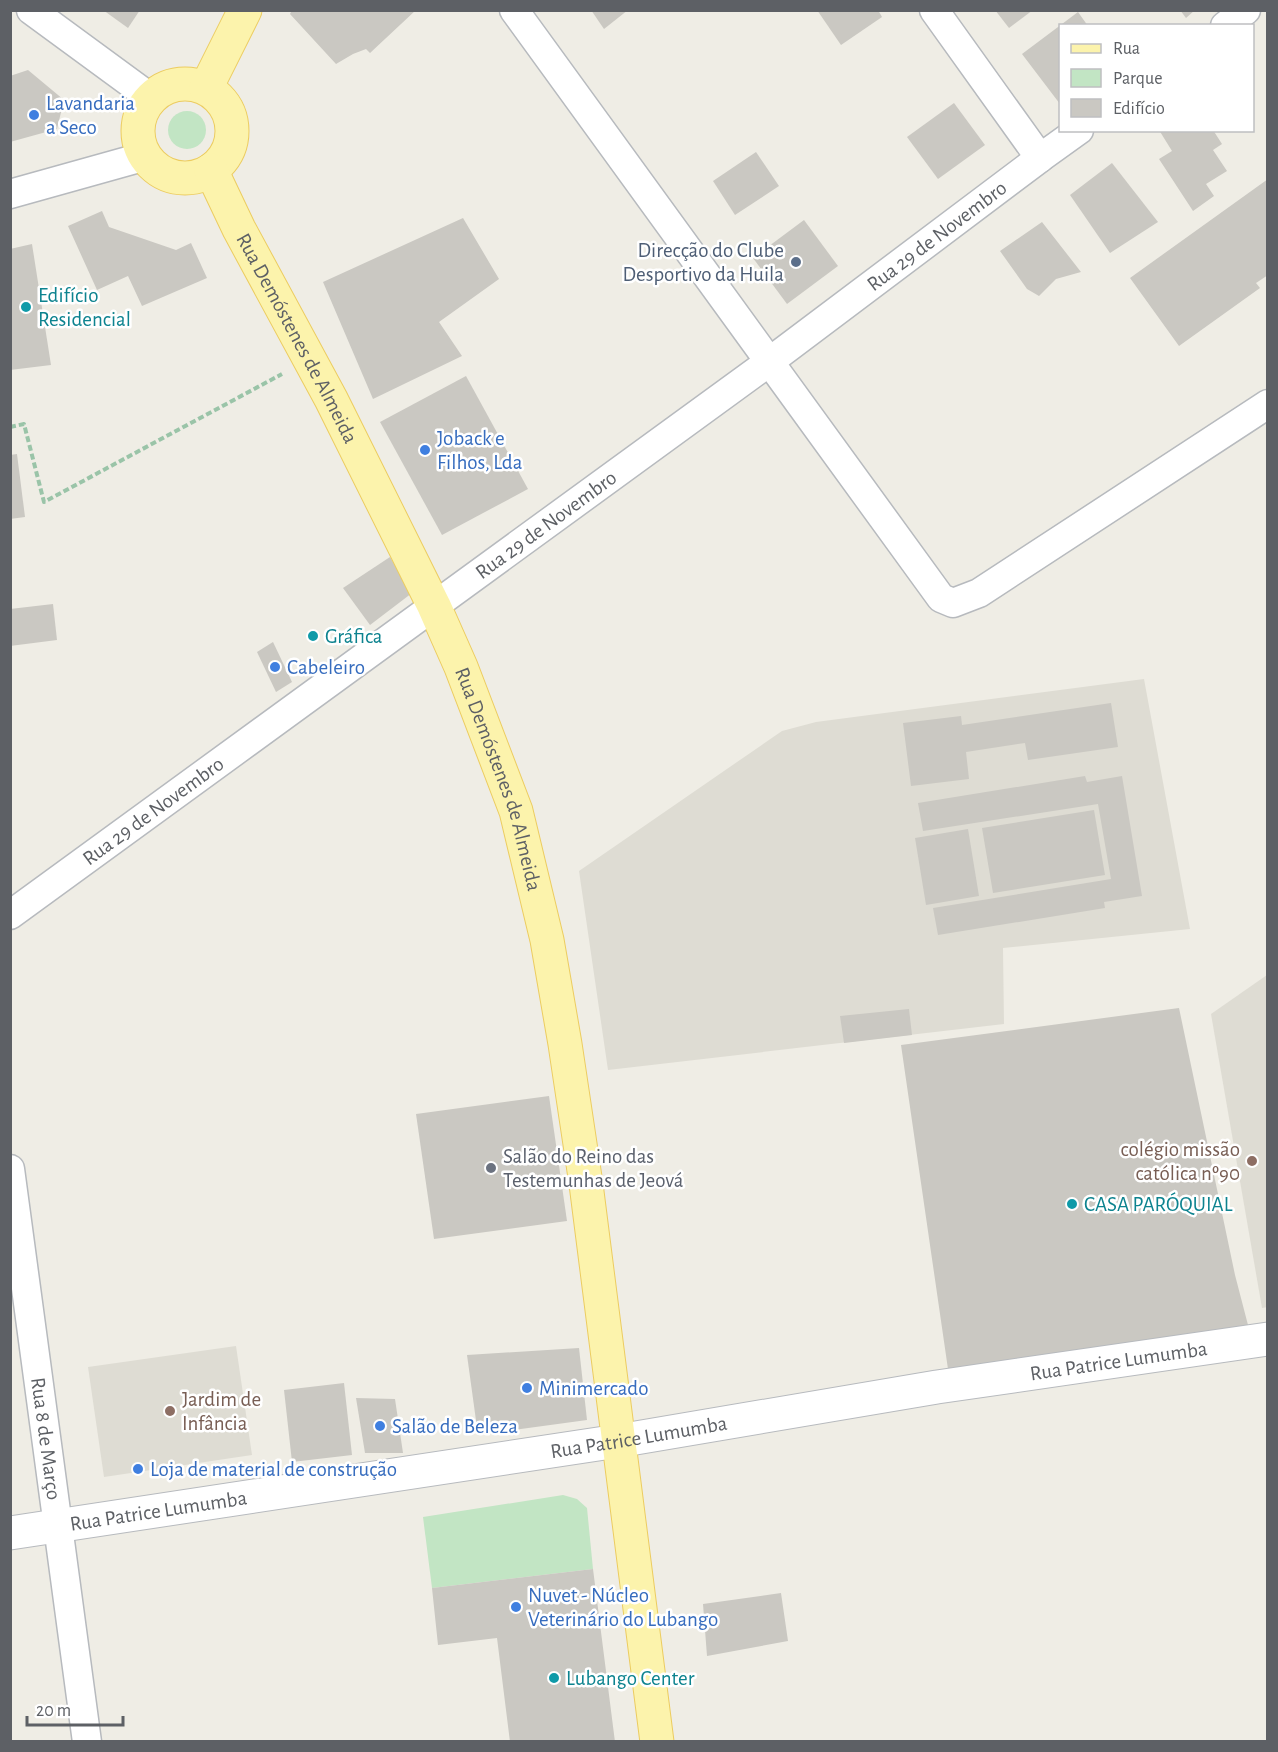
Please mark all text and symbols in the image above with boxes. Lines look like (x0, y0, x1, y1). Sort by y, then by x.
legend (1059, 24, 1254, 132)
text: Rua (1113, 40, 1140, 58)
text: Parque (1113, 70, 1162, 88)
place label: Lavandaria a Seco (46, 93, 135, 138)
text: Edifício (1113, 100, 1165, 118)
marker: Lavandaria a Seco (27, 108, 41, 122)
street label: Rua 29 de Novembro (863, 177, 1011, 295)
street label: Rua Demóstenes de Almeida (232, 230, 361, 447)
place label: Direcção do Clube Desportivo da Huila (622, 240, 784, 285)
marker: Direcção do Clube Desportivo da Huila (789, 255, 803, 269)
place label: Edifício Residencial (38, 285, 131, 330)
marker: Edifício Residencial (19, 300, 33, 314)
place label: Joback e Filhos, Lda (437, 428, 523, 473)
marker: Joback e Filhos, Lda (418, 443, 432, 457)
street label: Rua 29 de Novembro (472, 467, 621, 583)
place label: Gráfica (325, 626, 383, 647)
marker: Gráfica (306, 629, 320, 643)
place label: Cabeleiro (287, 657, 365, 678)
marker: Cabeleiro (268, 660, 282, 674)
street label: Rua Demóstenes de Almeida (451, 664, 545, 893)
street label: Rua 29 de Novembro (79, 753, 228, 869)
place label: colégio missão católica nº90 (1120, 1139, 1240, 1184)
place label: Salão do Reino das Testemunhas de Jeová (503, 1146, 684, 1191)
marker: colégio missão católica nº90 (1245, 1154, 1259, 1168)
marker: Salão do Reino das Testemunhas de Jeová (484, 1161, 498, 1175)
place label: CASA PARÓQUIAL (1084, 1192, 1233, 1215)
marker: CASA PARÓQUIAL (1065, 1197, 1079, 1211)
street label: Rua Patrice Lumumba (1029, 1338, 1209, 1384)
street label: Rua 8 de Março (27, 1376, 64, 1501)
place label: Minimercado (539, 1378, 649, 1399)
marker: Minimercado (520, 1381, 534, 1395)
place label: Jardim de Infância (182, 1389, 261, 1434)
marker: Jardim de Infância (163, 1404, 177, 1418)
street label: Rua Patrice Lumumba (549, 1413, 729, 1462)
place label: Salão de Beleza (392, 1416, 518, 1437)
marker: Salão de Beleza (373, 1419, 387, 1433)
place label: Loja de material de construção (150, 1459, 397, 1480)
marker: Loja de material de construção (131, 1462, 145, 1476)
street label: Rua Patrice Lumumba (68, 1487, 249, 1535)
place label: Nuvet - Núcleo Veterinário do Lubango (528, 1585, 718, 1630)
marker: Nuvet - Núcleo Veterinário do Lubango (509, 1600, 523, 1614)
place label: Lubango Center (566, 1668, 695, 1689)
marker: Lubango Center (547, 1671, 561, 1685)
scale bar (27, 1689, 123, 1727)
text: 20 m (36, 1702, 71, 1720)

